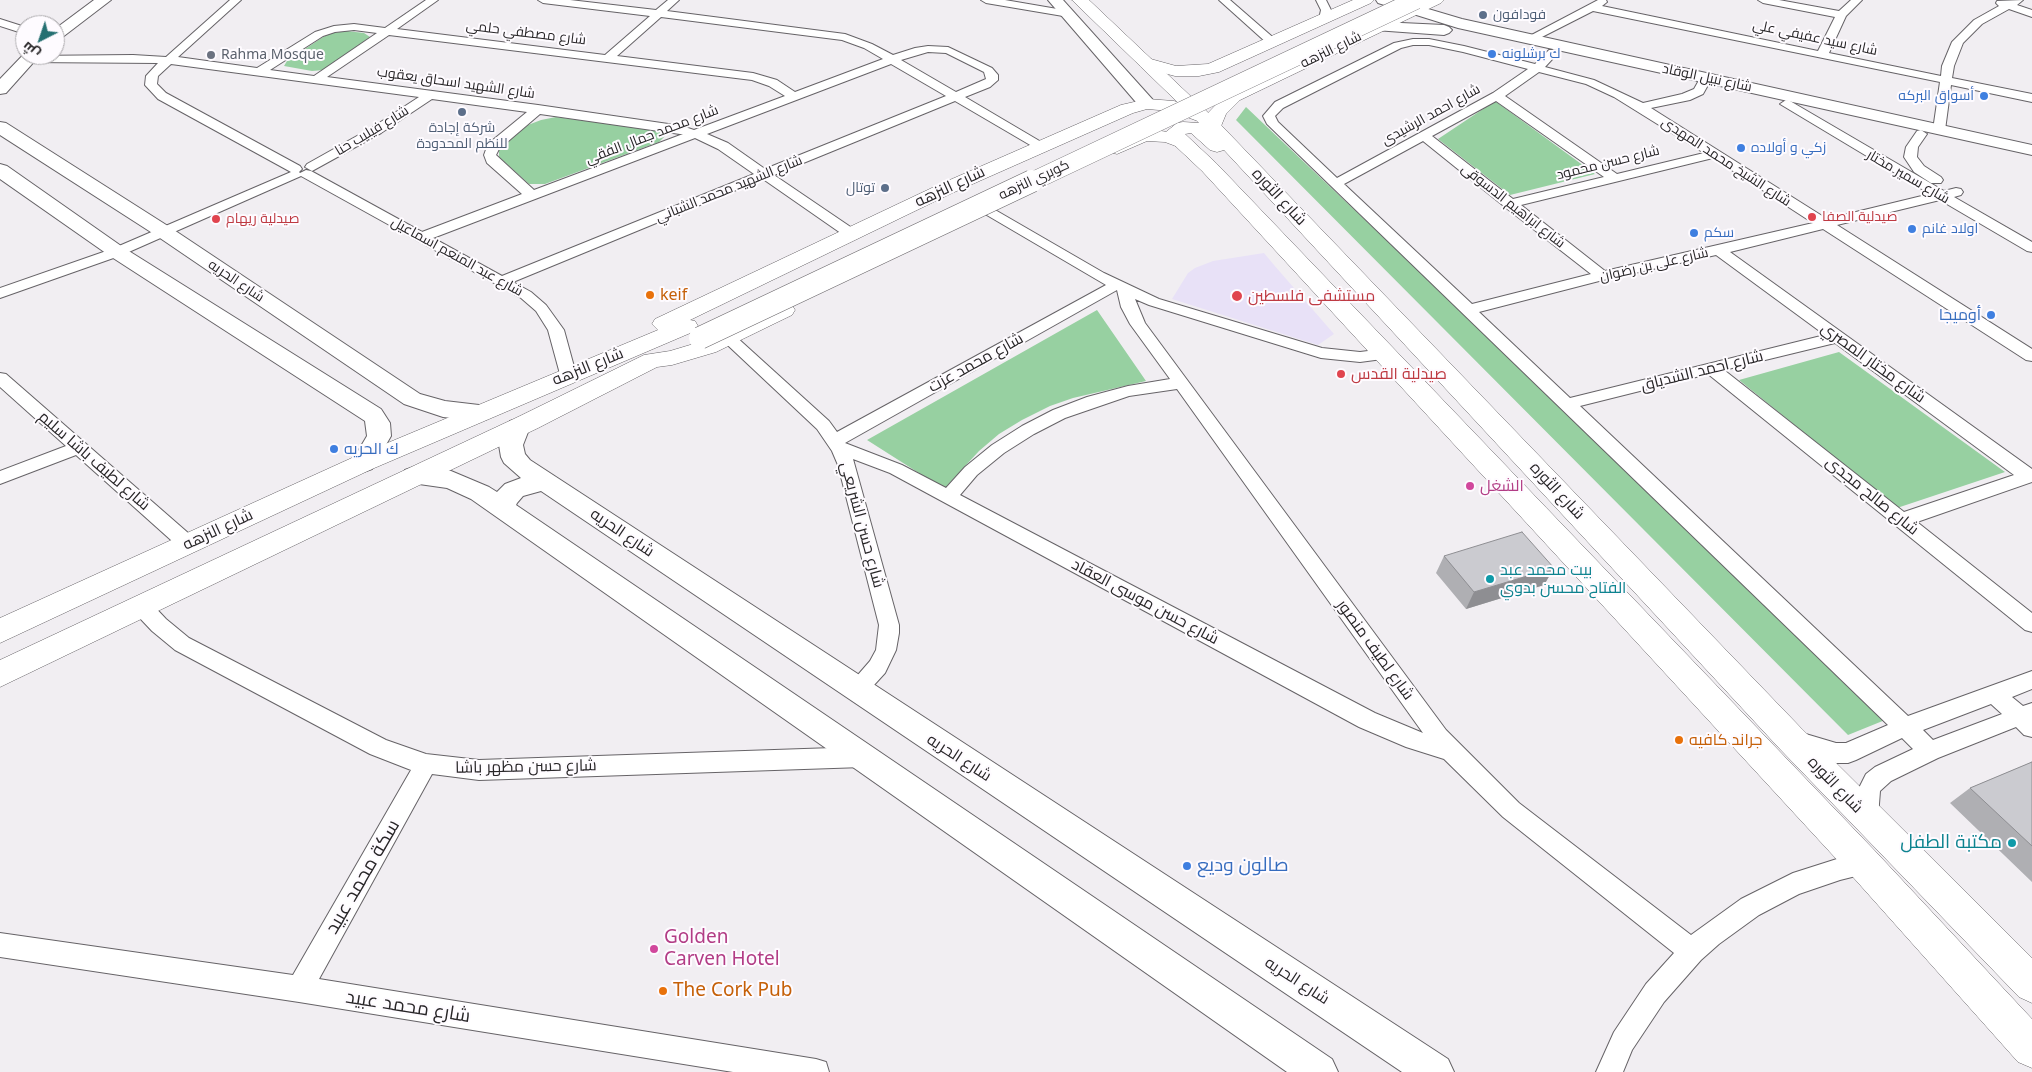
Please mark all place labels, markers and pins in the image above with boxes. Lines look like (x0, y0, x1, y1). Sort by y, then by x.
place label: فودافون (1493, 7, 1546, 23)
marker: فودافون (1477, 9, 1489, 21)
place label: ك برشلونه (1502, 46, 1560, 62)
place label: Rahma Mosque (221, 47, 324, 63)
marker: ك برشلونه (1486, 48, 1498, 60)
marker: Rahma Mosque (205, 49, 217, 61)
place label: أسواق البركه (1898, 88, 1974, 104)
marker: أسواق البركه (1978, 90, 1990, 102)
marker: شركة إجادة للنظم المحدودة (456, 106, 468, 118)
place label: شركة إجادة للنظم المحدودة (416, 120, 508, 152)
place label: زكي و أولاده (1751, 140, 1826, 156)
marker: زكي و أولاده (1735, 142, 1747, 154)
place label: توتال (846, 180, 875, 196)
marker: توتال (879, 182, 891, 194)
place label: صيدلية الصفا (1822, 209, 1897, 225)
place label: صيدلية ريهام (226, 211, 299, 227)
marker: صيدلية الصفا (1806, 211, 1818, 223)
marker: صيدلية ريهام (210, 213, 222, 225)
place label: اولاد غانم (1922, 221, 1978, 237)
marker: اولاد غانم (1906, 223, 1918, 235)
place label: سكم (1704, 225, 1734, 241)
marker: سكم (1688, 227, 1700, 239)
place label: keif (660, 285, 687, 305)
place label: مستشفى فلسطين (1248, 286, 1375, 306)
marker: keif (644, 289, 656, 301)
marker: مستشفى فلسطين (1230, 289, 1244, 303)
place label: أوميجا (1939, 305, 1981, 325)
marker: أوميجا (1985, 309, 1997, 321)
place label: صيدلية القدس (1351, 364, 1447, 384)
marker: صيدلية القدس (1335, 368, 1347, 380)
place label: ك الحريه (344, 439, 399, 459)
marker: ك الحريه (328, 443, 340, 455)
place label: الشغل (1480, 476, 1524, 496)
marker: الشغل (1464, 480, 1476, 492)
place label: بيت محمد عبد الفتاح محسن بدوي (1500, 560, 1626, 598)
marker: بيت محمد عبد الفتاح محسن بدوي (1484, 573, 1496, 585)
place label: جراند كافيه (1689, 730, 1762, 750)
marker: جراند كافيه (1673, 734, 1685, 746)
place label: مكتبة الطفل (1900, 832, 2002, 854)
marker: مكتبة الطفل (2006, 837, 2018, 849)
place label: صالون وديع (1197, 855, 1289, 877)
marker: صالون وديع (1181, 860, 1193, 872)
place label: Golden Carven Hotel (664, 927, 780, 971)
marker: Golden Carven Hotel (648, 943, 660, 955)
place label: The Cork Pub (673, 980, 792, 1002)
marker: The Cork Pub (657, 985, 669, 997)

